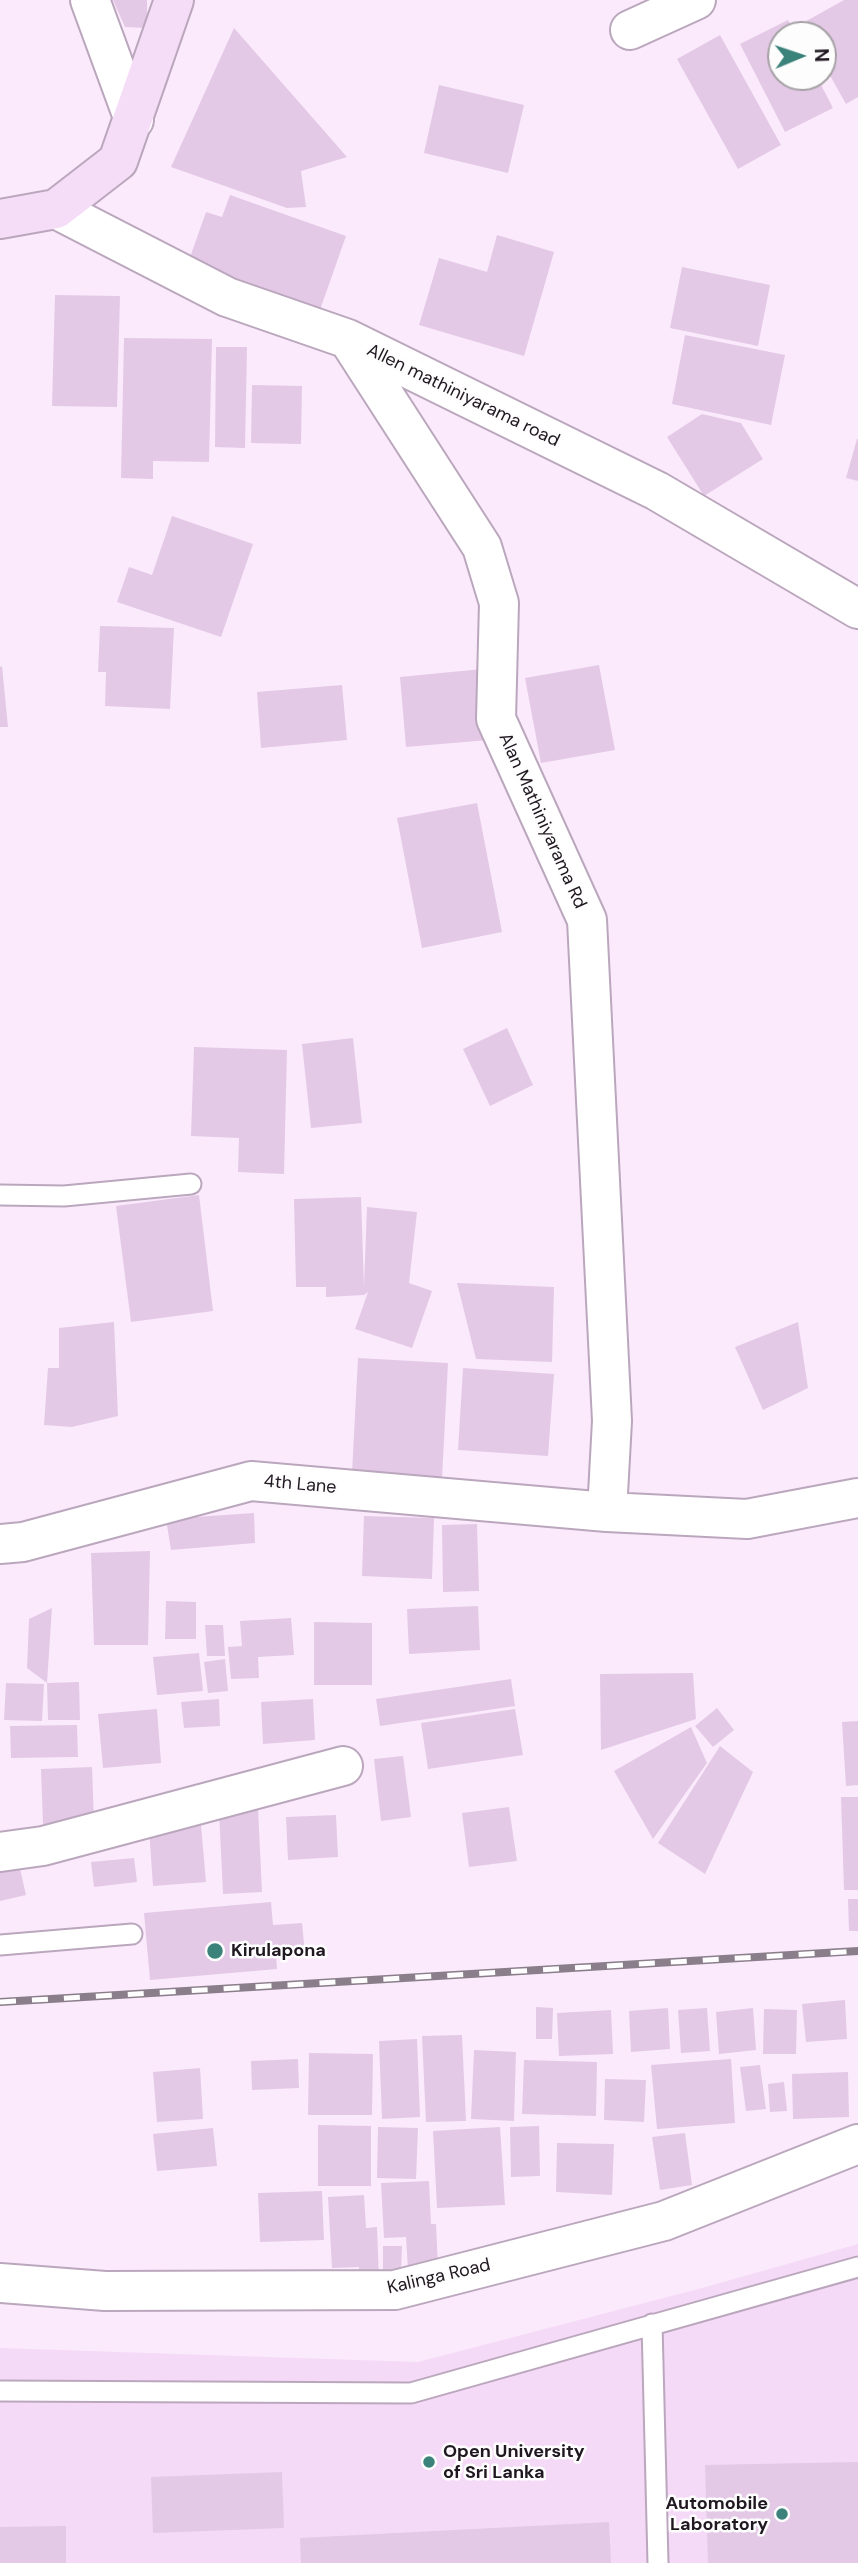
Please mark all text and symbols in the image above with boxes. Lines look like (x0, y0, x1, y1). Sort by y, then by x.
north arrow (767, 21, 837, 91)
text: N (809, 48, 834, 63)
street label: Allen mathiniyarama road (363, 340, 563, 452)
street label: Alan Mathiniyarama Rd (494, 730, 590, 912)
street label: 4th Lane (263, 1471, 337, 1499)
place label: Kirulapona (231, 1940, 326, 1962)
marker: Kirulapona (205, 1941, 225, 1961)
street label: Kalinga Road (385, 2255, 493, 2299)
place label: Open University of Sri Lanka (443, 2441, 585, 2484)
marker: Open University of Sri Lanka (421, 2454, 437, 2470)
place label: Automobile Laboratory (665, 2493, 768, 2536)
marker: Automobile Laboratory (774, 2506, 790, 2522)

